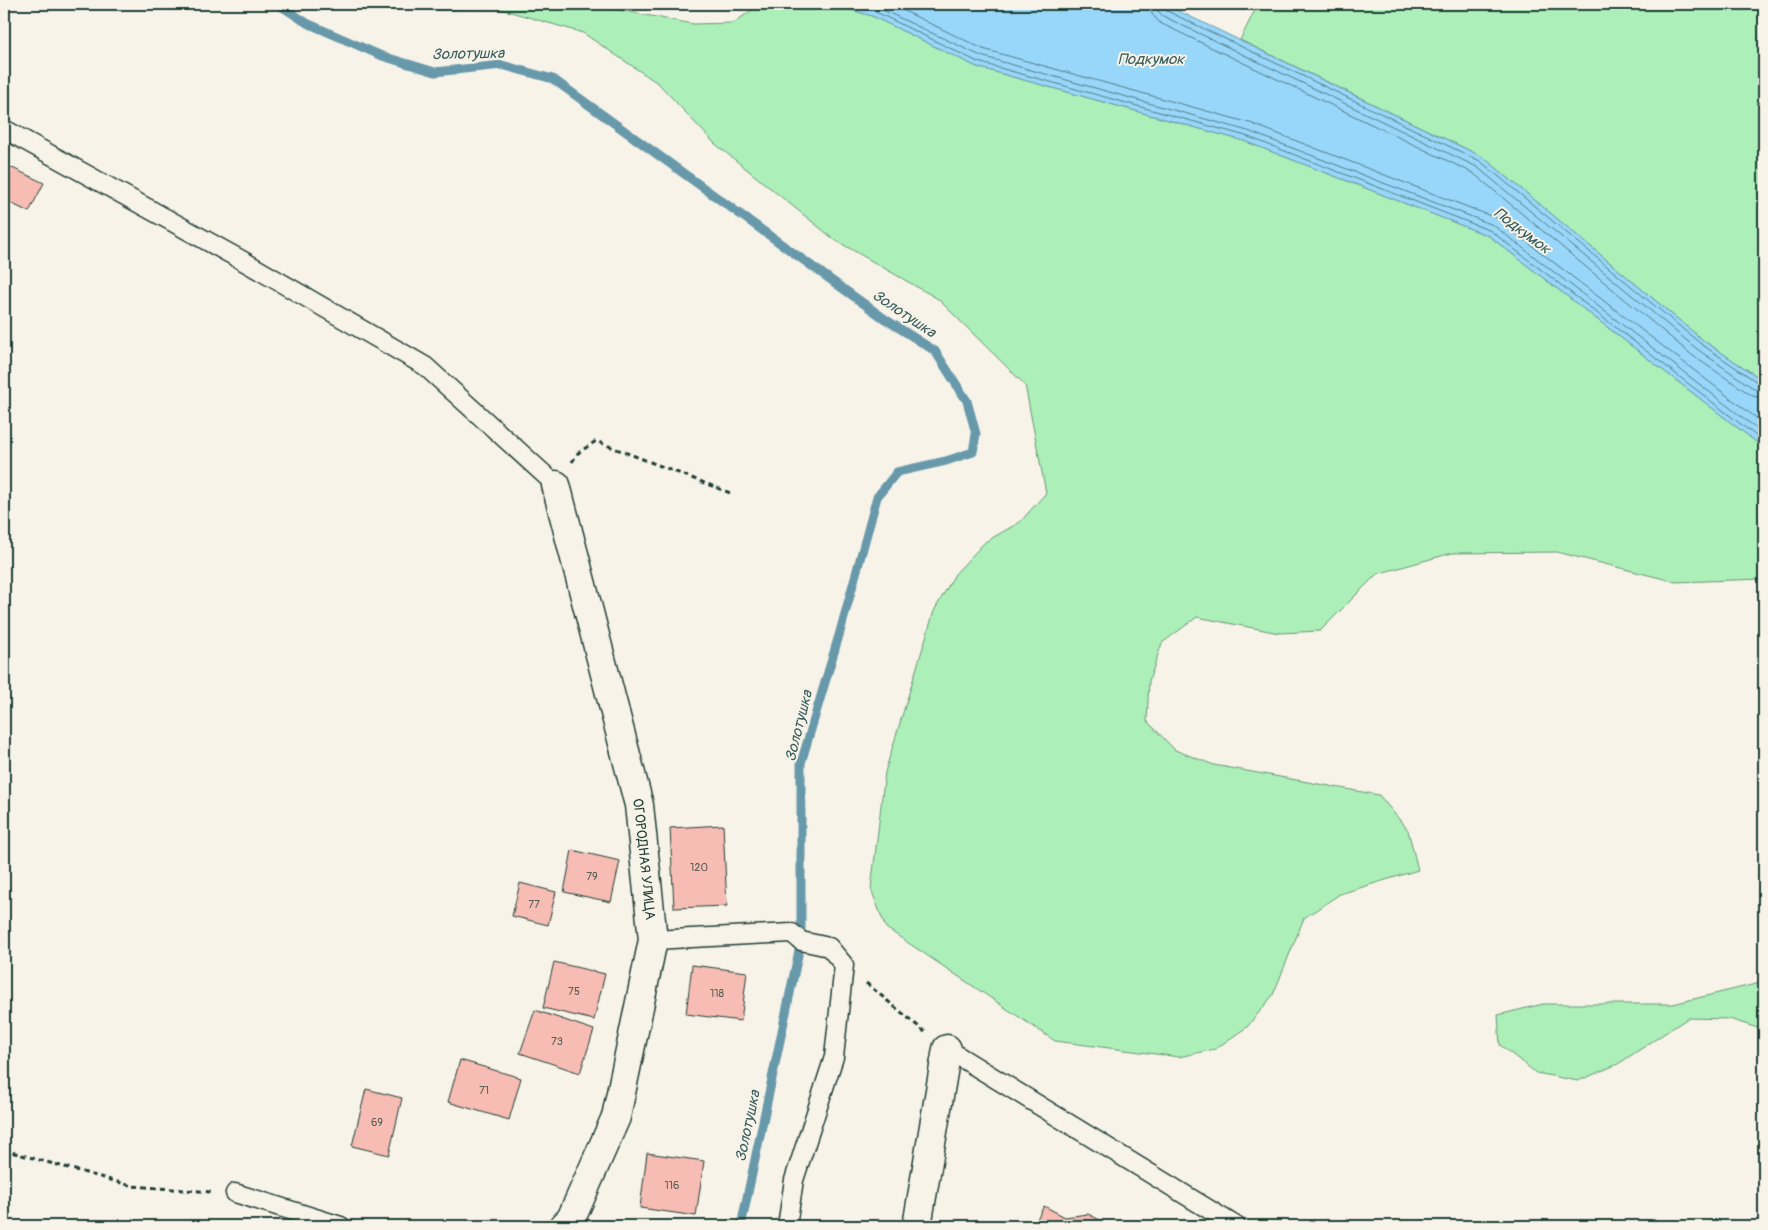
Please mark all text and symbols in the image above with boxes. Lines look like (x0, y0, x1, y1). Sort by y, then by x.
water label: Золотушка (432, 44, 505, 64)
water label: Подкумок (1118, 50, 1185, 69)
water label: Подкумок (1490, 204, 1555, 259)
water label: Золотушка (869, 286, 940, 343)
water label: Золотушка (781, 688, 817, 763)
street label: ОГОРОДНАЯ УЛИЦА (629, 796, 659, 921)
house number: 120 (690, 861, 708, 874)
house number: 79 (586, 870, 598, 883)
house number: 77 (528, 898, 540, 911)
house number: 75 (568, 985, 580, 998)
house number: 118 (710, 987, 725, 1000)
house number: 73 (551, 1035, 563, 1048)
house number: 71 (479, 1084, 489, 1097)
water label: Золотушка (731, 1088, 765, 1163)
house number: 69 (371, 1116, 383, 1129)
house number: 116 (664, 1179, 680, 1192)

